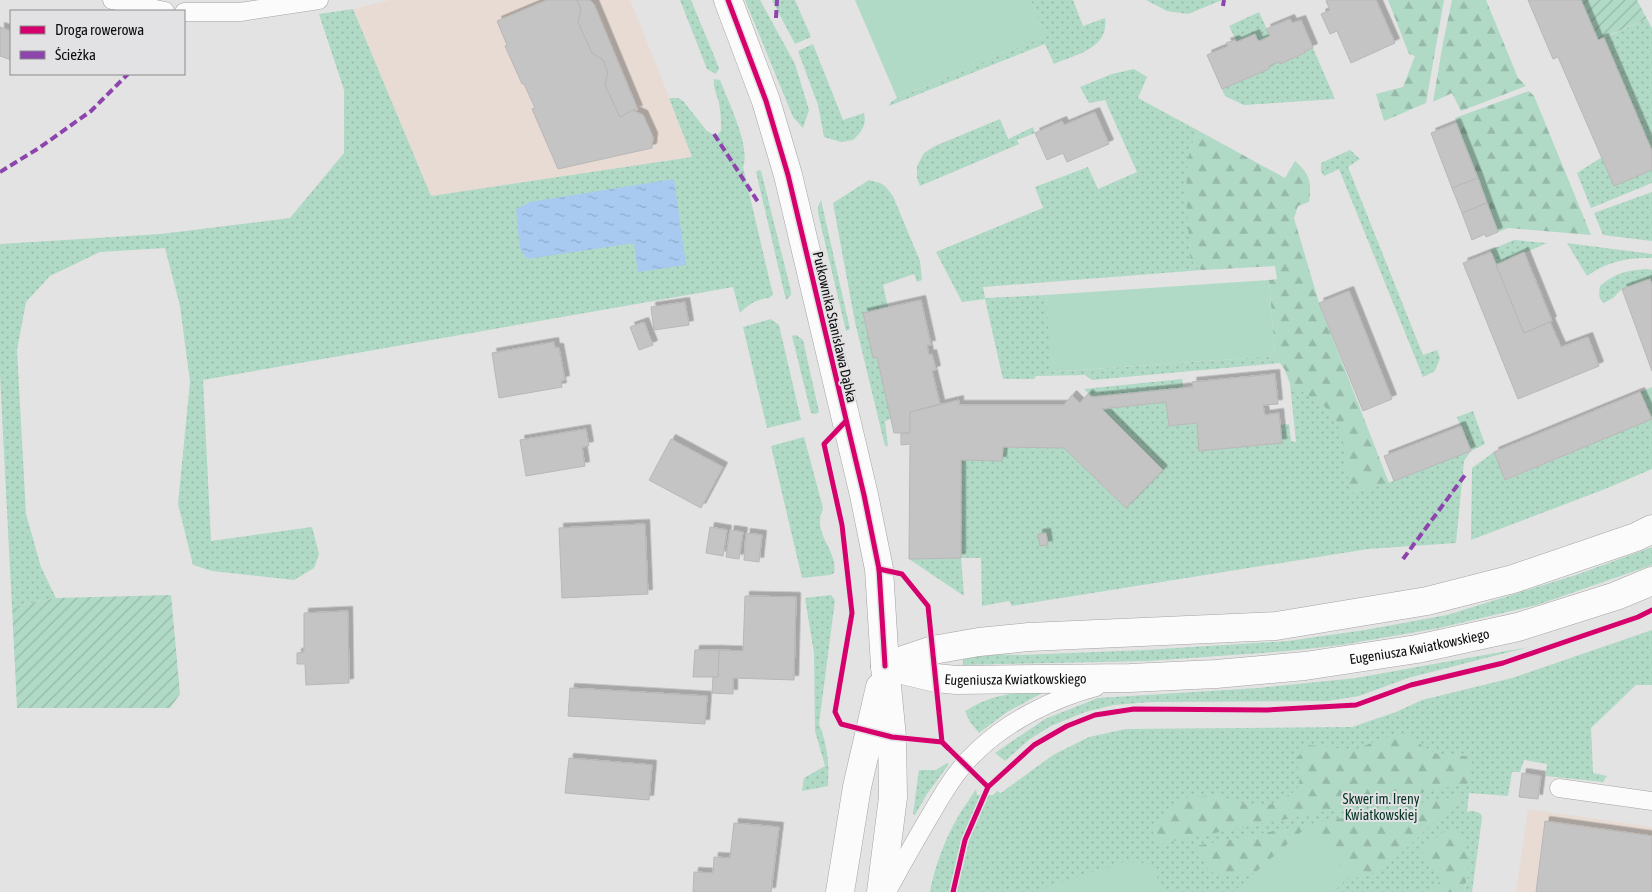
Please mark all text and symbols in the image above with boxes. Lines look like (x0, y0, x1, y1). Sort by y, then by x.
legend (10, 10, 185, 75)
text: Droga rowerowa (55, 21, 144, 38)
text: Ścieżka (55, 46, 96, 63)
street label: Pułkownika Stanisława Dąbka (810, 250, 860, 404)
street label: Eugeniusza Kwiatkowskiego (1348, 625, 1491, 667)
street label: Eugeniusza Kwiatkowskiego (944, 671, 1087, 688)
park label: Skwer im. Ireny Kwiatkowskiej (1343, 791, 1420, 823)

